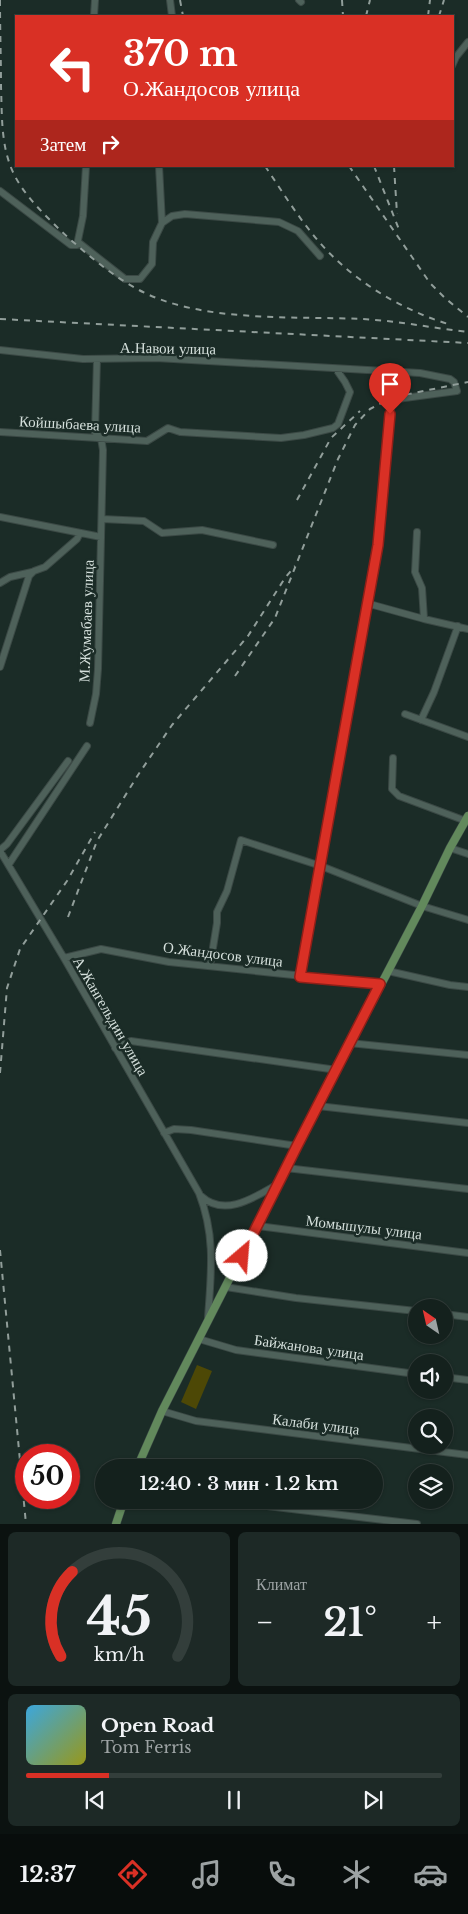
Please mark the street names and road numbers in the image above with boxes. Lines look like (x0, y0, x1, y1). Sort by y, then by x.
street label: А.Навои улица (120, 338, 217, 358)
street label: Койшыбаева улица (18, 411, 142, 437)
street label: М.Жумабаев улица (74, 559, 98, 683)
street label: О.Жандосов улица (162, 937, 284, 971)
street label: А.Жангельдин улица (69, 953, 153, 1079)
street label: Момышулы улица (305, 1210, 424, 1244)
street label: Байжанова улица (253, 1330, 365, 1364)
street label: Калаби улица (271, 1409, 361, 1439)

